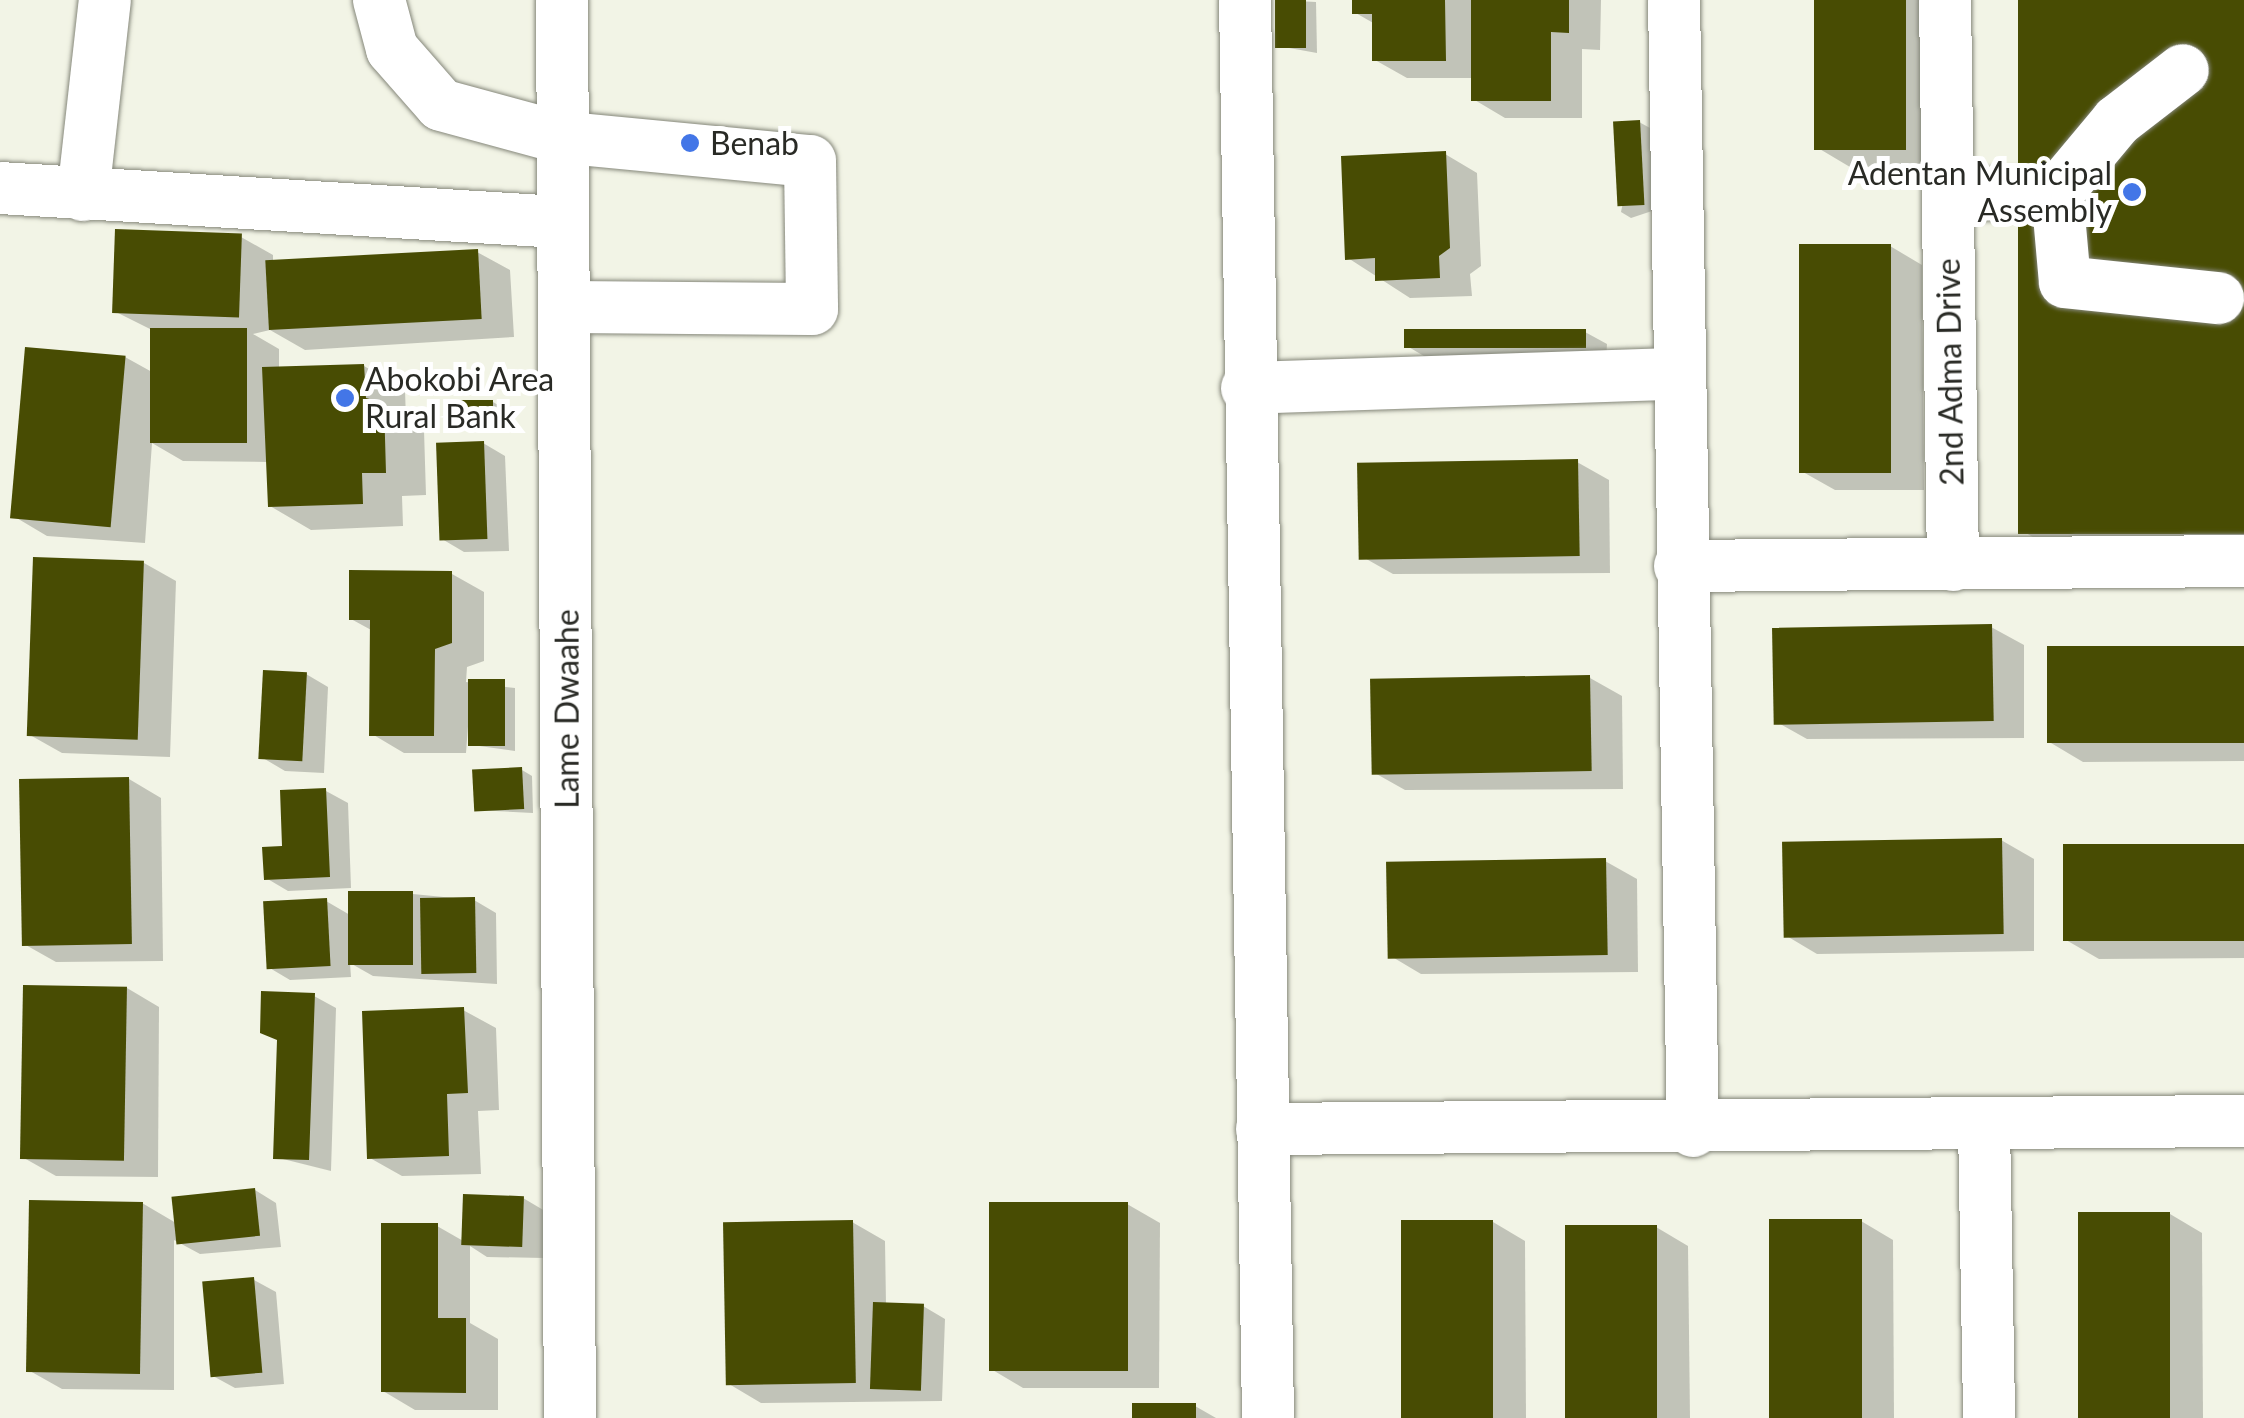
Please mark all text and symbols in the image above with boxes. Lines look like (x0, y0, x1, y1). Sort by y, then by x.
place label: Benab (710, 124, 799, 162)
marker: Benab (679, 132, 701, 154)
place label: Adentan Municipal Assembly (1848, 155, 2112, 230)
marker: Adentan Municipal Assembly (2121, 181, 2143, 203)
street label: 2nd Adma Drive (1929, 257, 1971, 487)
place label: Abokobi Area Rural Bank (365, 361, 555, 436)
marker: Abokobi Area Rural Bank (334, 387, 356, 409)
street label: Lame Dwaahe (548, 609, 586, 809)

